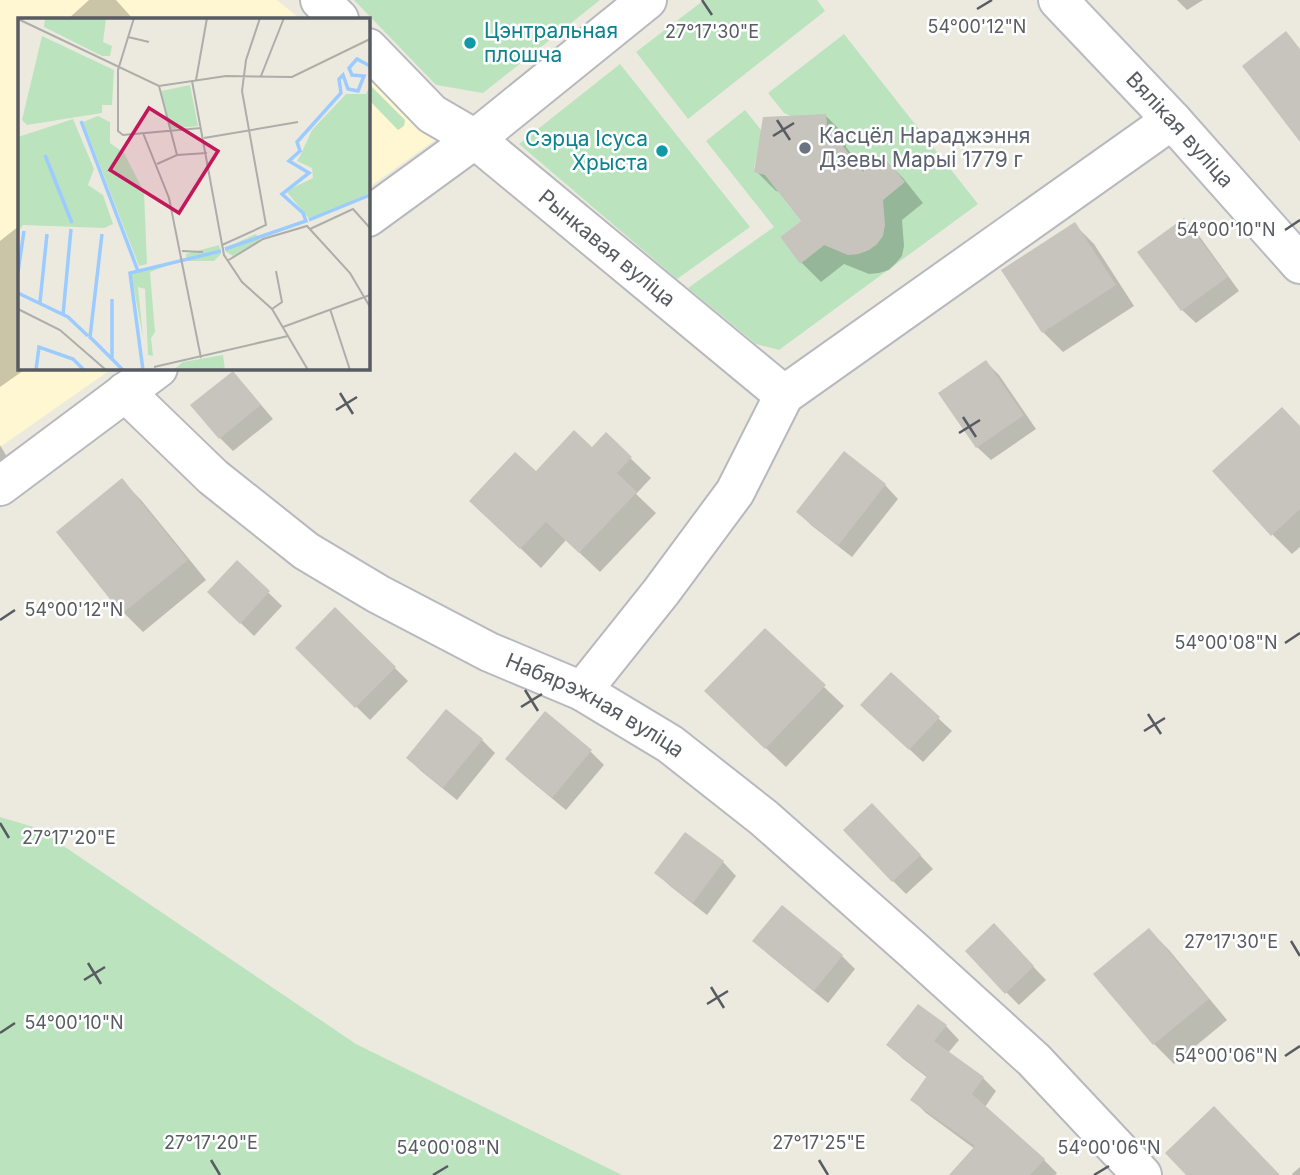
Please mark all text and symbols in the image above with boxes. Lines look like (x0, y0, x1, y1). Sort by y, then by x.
text: 54°00'12"N (928, 16, 1026, 37)
inset map (18, 18, 369, 369)
place label: Цэнтральная плошча (484, 18, 618, 67)
text: 27°17'30"E (665, 21, 759, 42)
marker: Цэнтральная плошча (462, 35, 478, 51)
street label: Вялікая вуліца (1121, 67, 1239, 192)
place label: Касцёл Нараджэння Дзевы Марыі 1779 г (819, 123, 1030, 172)
place label: Сэрца Ісуса Хрыста (525, 126, 648, 175)
marker: Касцёл Нараджэння Дзевы Марыі 1779 г (797, 140, 813, 156)
marker: Сэрца Ісуса Хрыста (654, 143, 670, 159)
street label: Рынкавая вуліца (534, 184, 681, 312)
text: 54°00'10"N (1176, 219, 1276, 240)
text: 54°00'12"N (25, 599, 123, 620)
text: 54°00'08"N (1175, 632, 1277, 653)
street label: Набярэжная вуліца (502, 647, 689, 762)
text: 27°17'20"E (22, 827, 116, 848)
text: 27°17'30"E (1184, 931, 1278, 952)
text: 54°00'10"N (24, 1012, 124, 1033)
text: 54°00'06"N (1175, 1045, 1278, 1066)
text: 27°17'20"E (164, 1132, 258, 1153)
text: 27°17'25"E (772, 1132, 866, 1153)
text: 54°00'08"N (397, 1137, 499, 1158)
text: 54°00'06"N (1058, 1137, 1161, 1158)

